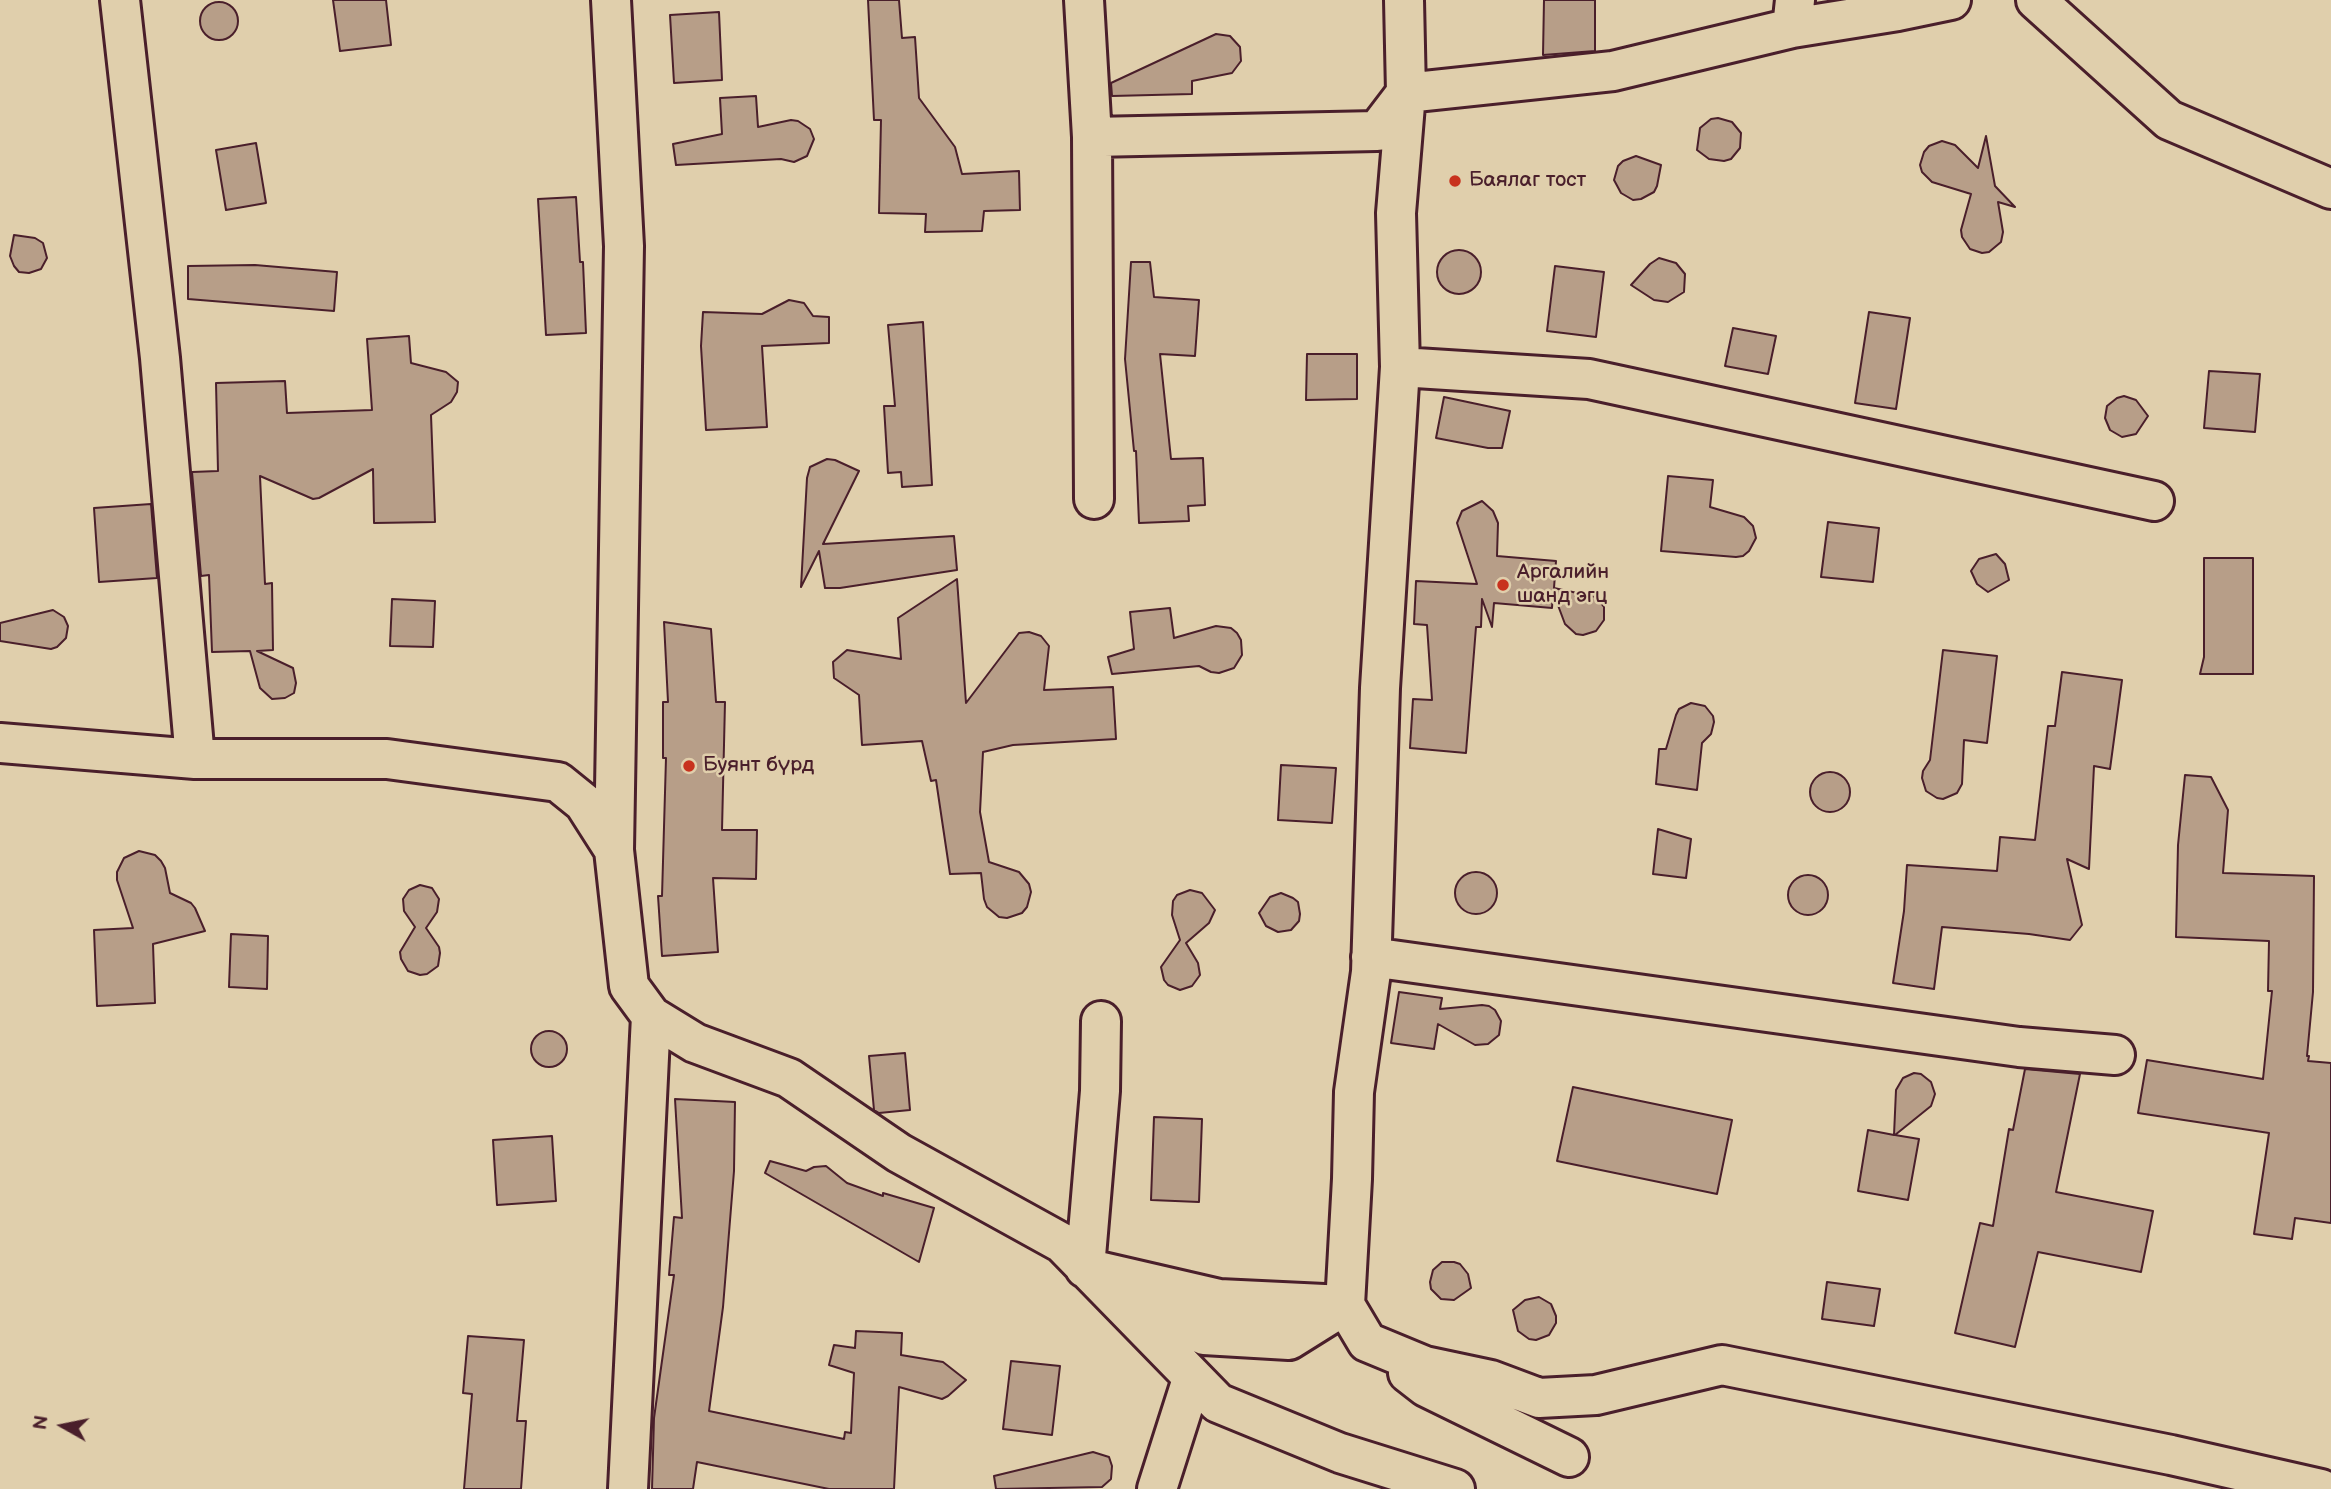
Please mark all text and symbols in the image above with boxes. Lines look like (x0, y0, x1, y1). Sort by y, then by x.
place label: Баялаг тост (1469, 168, 1586, 194)
marker: Баялаг тост (1447, 173, 1463, 189)
place label: Аргалийн шанд эгц (1517, 560, 1609, 610)
marker: Аргалийн шанд эгц (1495, 577, 1511, 593)
place label: Буянт бүрд (703, 753, 814, 779)
marker: Буянт бүрд (681, 758, 697, 774)
north arrow (28, 1391, 98, 1461)
text: N (29, 1414, 54, 1431)

